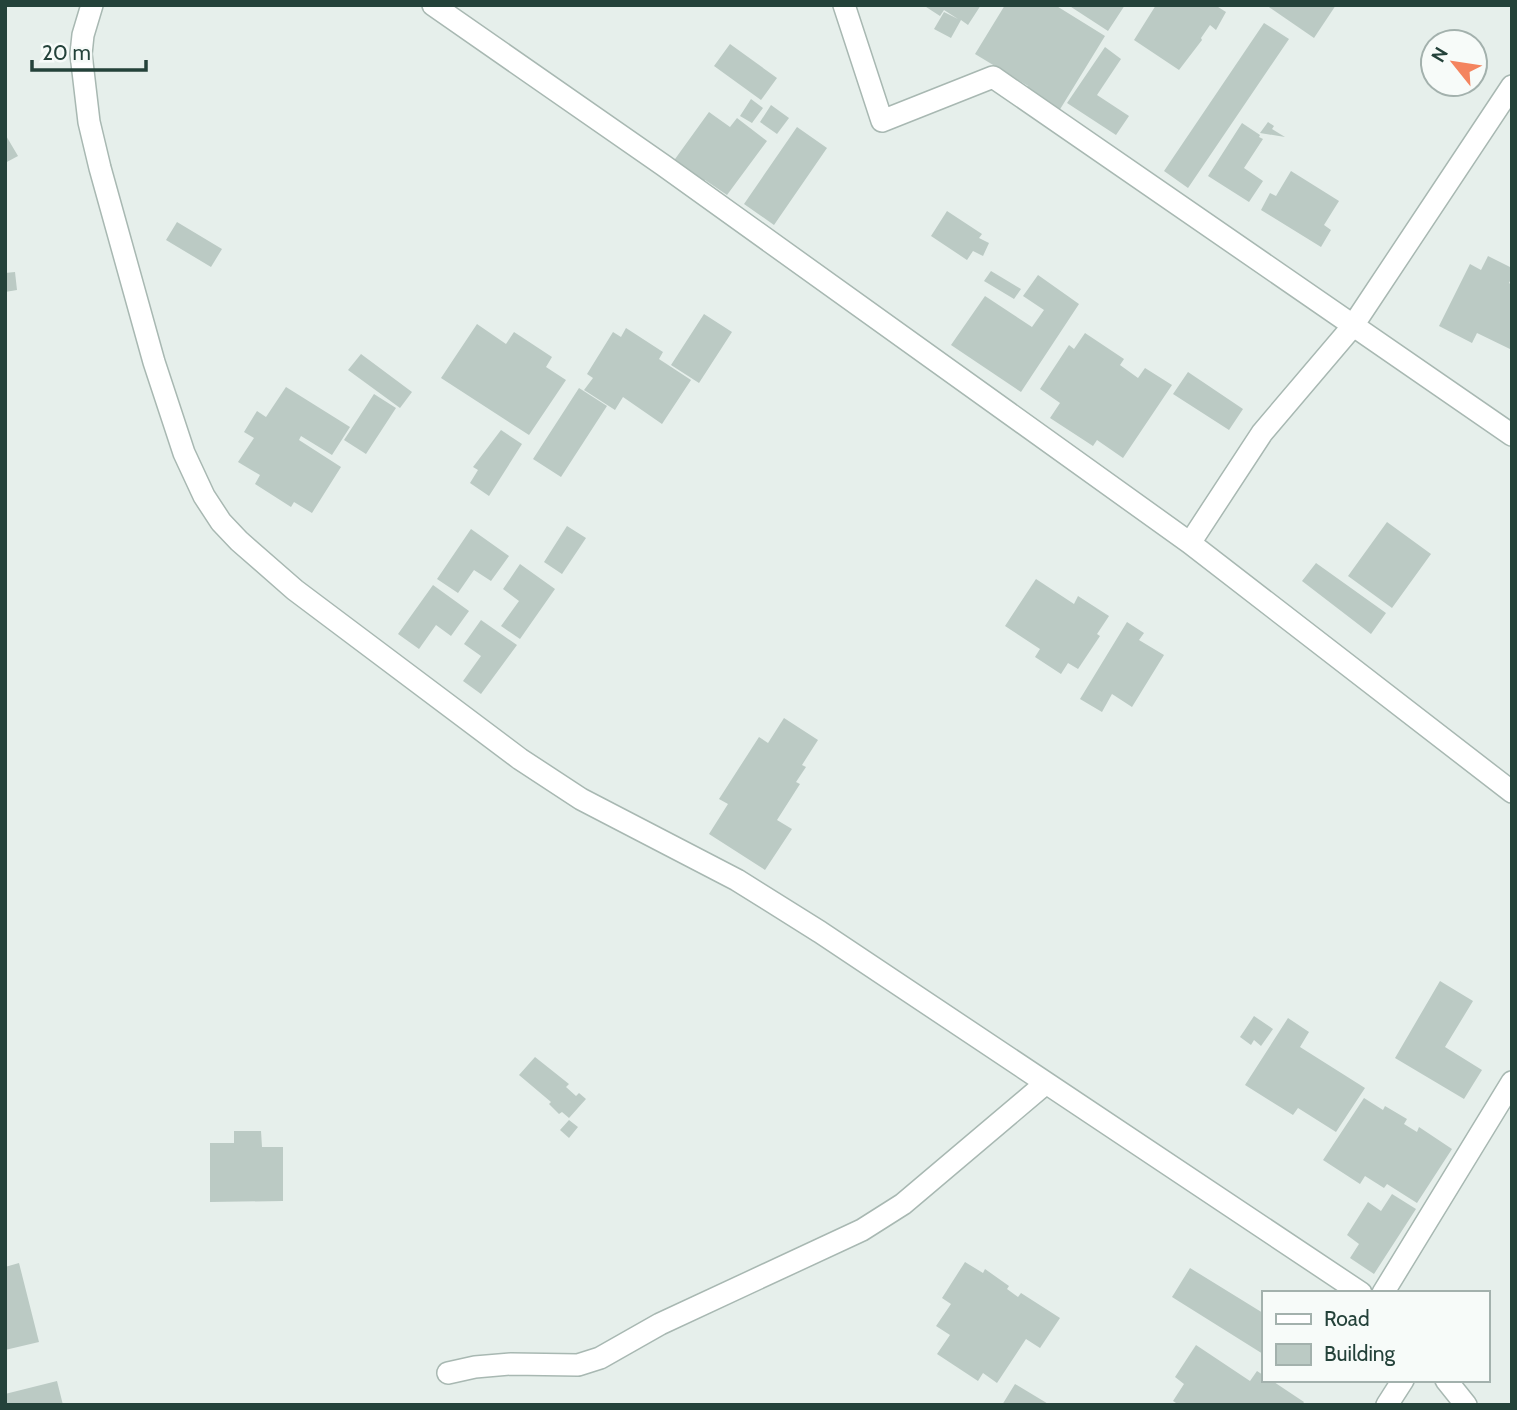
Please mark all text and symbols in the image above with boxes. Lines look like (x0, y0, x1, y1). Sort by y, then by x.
scale bar (32, 28, 145, 72)
north arrow (1419, 28, 1489, 98)
text: 20 m (42, 40, 91, 65)
text: N (1426, 43, 1453, 66)
legend (1262, 1291, 1489, 1382)
text: Road (1324, 1306, 1370, 1331)
text: Building (1324, 1341, 1396, 1366)

